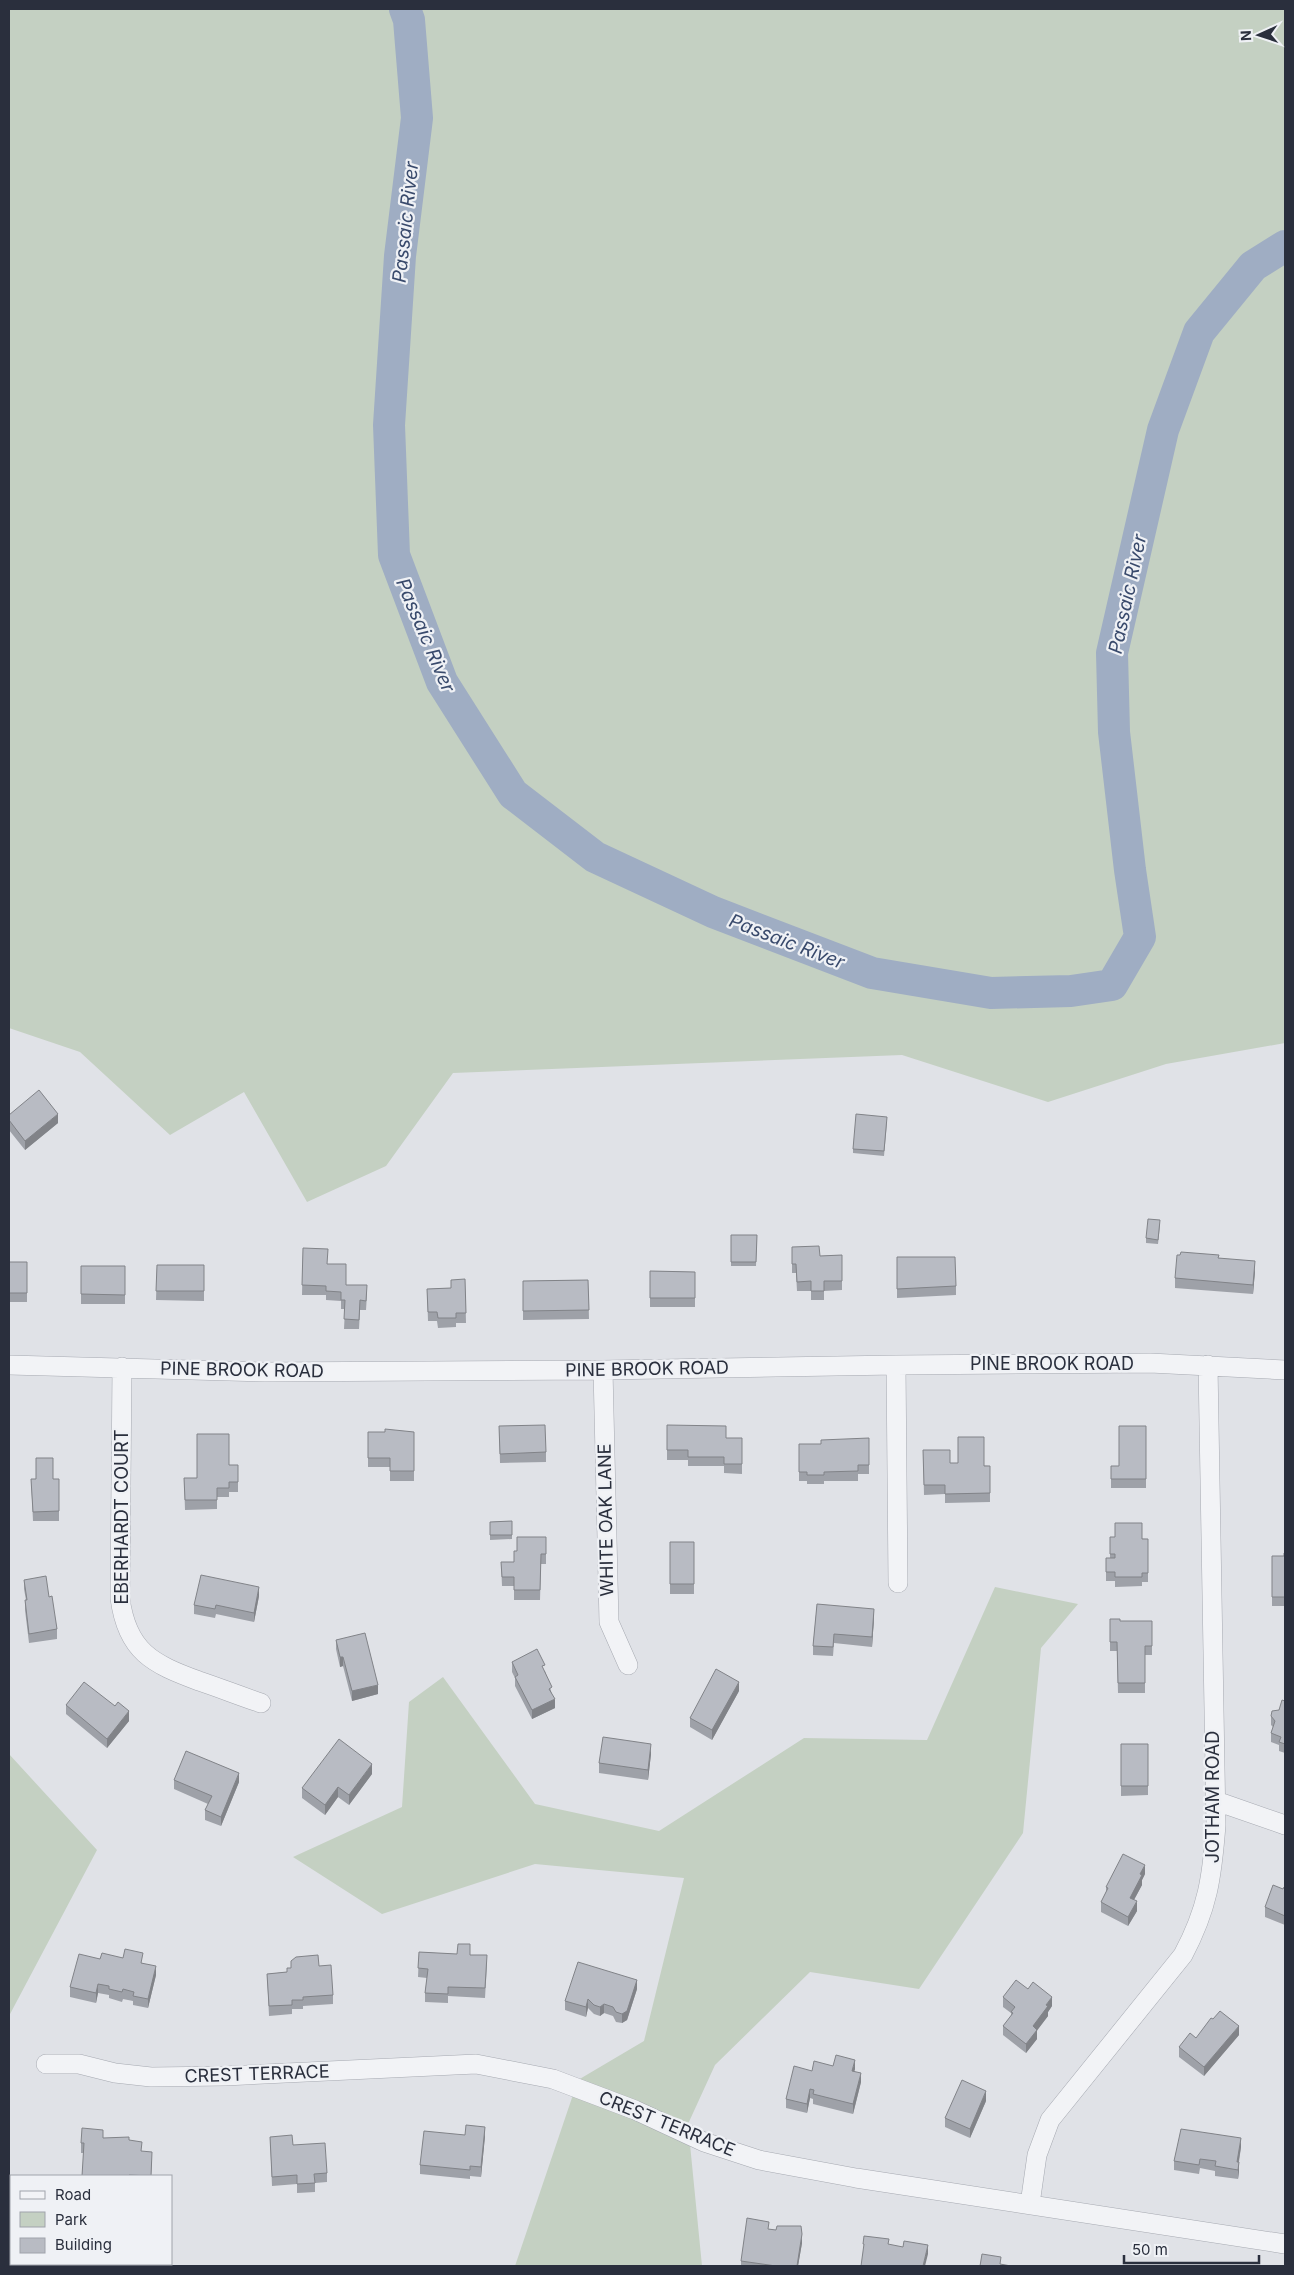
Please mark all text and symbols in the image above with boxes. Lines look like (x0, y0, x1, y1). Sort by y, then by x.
north arrow (1234, 10, 1284, 60)
text: N (1237, 30, 1254, 41)
water label: Passaic River (388, 160, 423, 284)
water label: Passaic River (1104, 531, 1152, 656)
water label: Passaic River (391, 575, 460, 696)
water label: Passaic River (726, 909, 848, 974)
street label: PINE BROOK ROAD (970, 1353, 1134, 1374)
street label: PINE BROOK ROAD (565, 1357, 729, 1380)
street label: PINE BROOK ROAD (160, 1358, 324, 1381)
street label: EBERHARDT COURT (111, 1429, 132, 1605)
street label: WHITE OAK LANE (594, 1443, 617, 1597)
street label: JOTHAM ROAD (1202, 1731, 1223, 1863)
street label: CREST TERRACE (184, 2060, 330, 2087)
street label: CREST TERRACE (596, 2087, 738, 2160)
legend (10, 2175, 172, 2265)
text: Road (55, 2185, 91, 2204)
text: Park (55, 2210, 88, 2229)
scale bar (1124, 2232, 1259, 2264)
text: Building (55, 2235, 112, 2254)
text: 50 m (1132, 2240, 1168, 2259)

